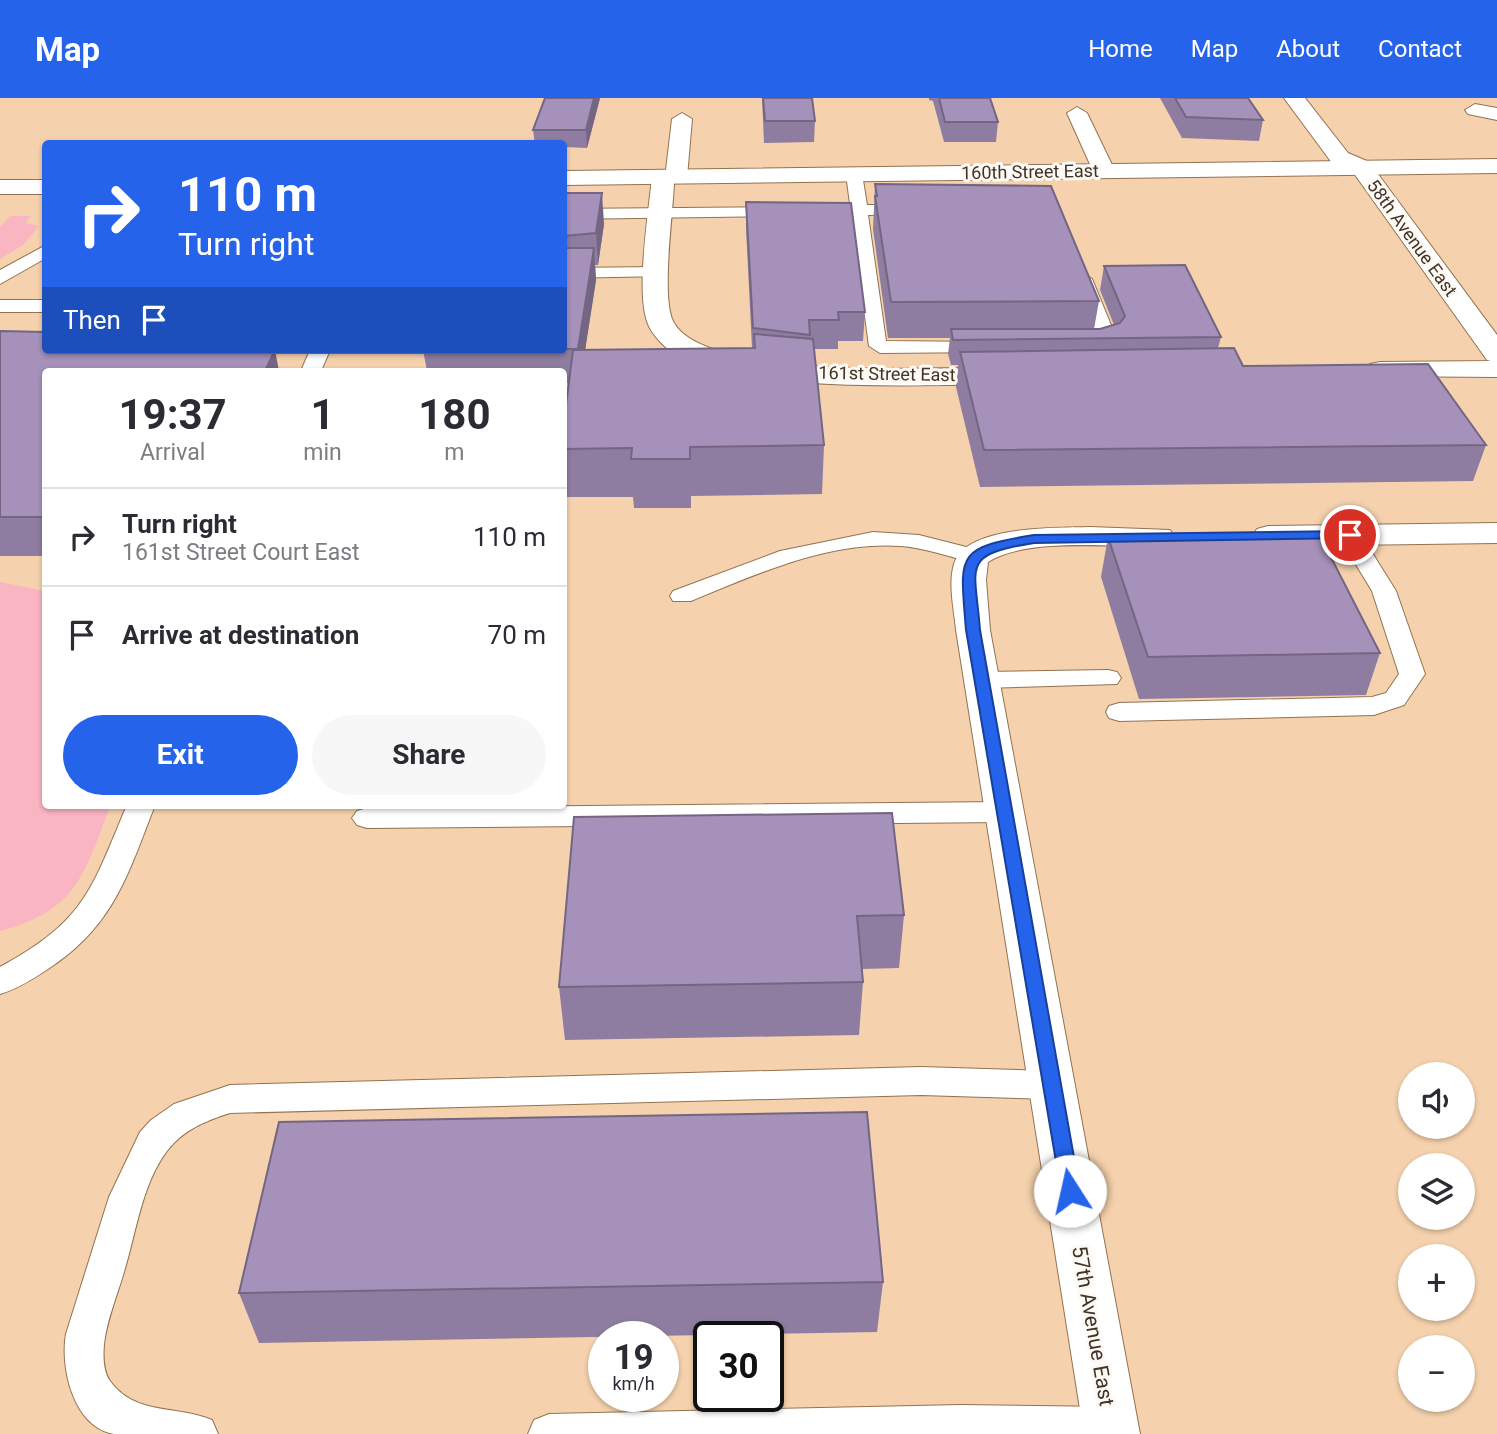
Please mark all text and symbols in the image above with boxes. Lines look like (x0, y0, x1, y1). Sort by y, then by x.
text: Map (35, 30, 100, 69)
text: Home (1088, 35, 1153, 63)
text: Map (1191, 35, 1238, 63)
text: About (1276, 35, 1340, 63)
text: Contact (1378, 35, 1462, 63)
street label: 160th Street East (961, 160, 1099, 183)
text: 110 m (178, 166, 317, 223)
icon: right (63, 168, 154, 259)
street label: 58th Avenue East (1363, 175, 1462, 300)
text: Turn right (178, 225, 314, 263)
icon: arrive (135, 301, 173, 339)
text: Then (63, 305, 121, 335)
street label: 161st Street East (818, 362, 956, 385)
text: 19:37 (119, 390, 227, 439)
text: 1 (310, 390, 335, 439)
text: 180 (418, 390, 491, 439)
text: Arrival (140, 439, 205, 466)
text: min (303, 439, 342, 466)
text: m (444, 439, 464, 466)
pin (1320, 505, 1380, 565)
text: Turn right (122, 509, 237, 539)
icon: arrive (1331, 516, 1369, 554)
icon: right (63, 518, 101, 556)
text: 110 m (473, 522, 546, 552)
text: 161st Street Court East (122, 539, 360, 566)
icon: arrive (63, 616, 101, 654)
text: Arrive at destination (122, 620, 359, 650)
text: 70 m (488, 620, 546, 650)
button: Exit (63, 715, 298, 795)
button: Share (312, 715, 546, 795)
map controls (1398, 1062, 1475, 1412)
button: sound (1398, 1062, 1475, 1139)
button: layers (1398, 1153, 1475, 1230)
position arrow (1033, 1154, 1107, 1228)
street label: 57th Avenue East (1067, 1244, 1119, 1408)
button: + (1398, 1244, 1475, 1321)
speed limit sign: 30 (693, 1321, 784, 1412)
button: − (1398, 1335, 1475, 1412)
text: 19 (613, 1337, 654, 1378)
text: km/h (612, 1373, 655, 1394)

